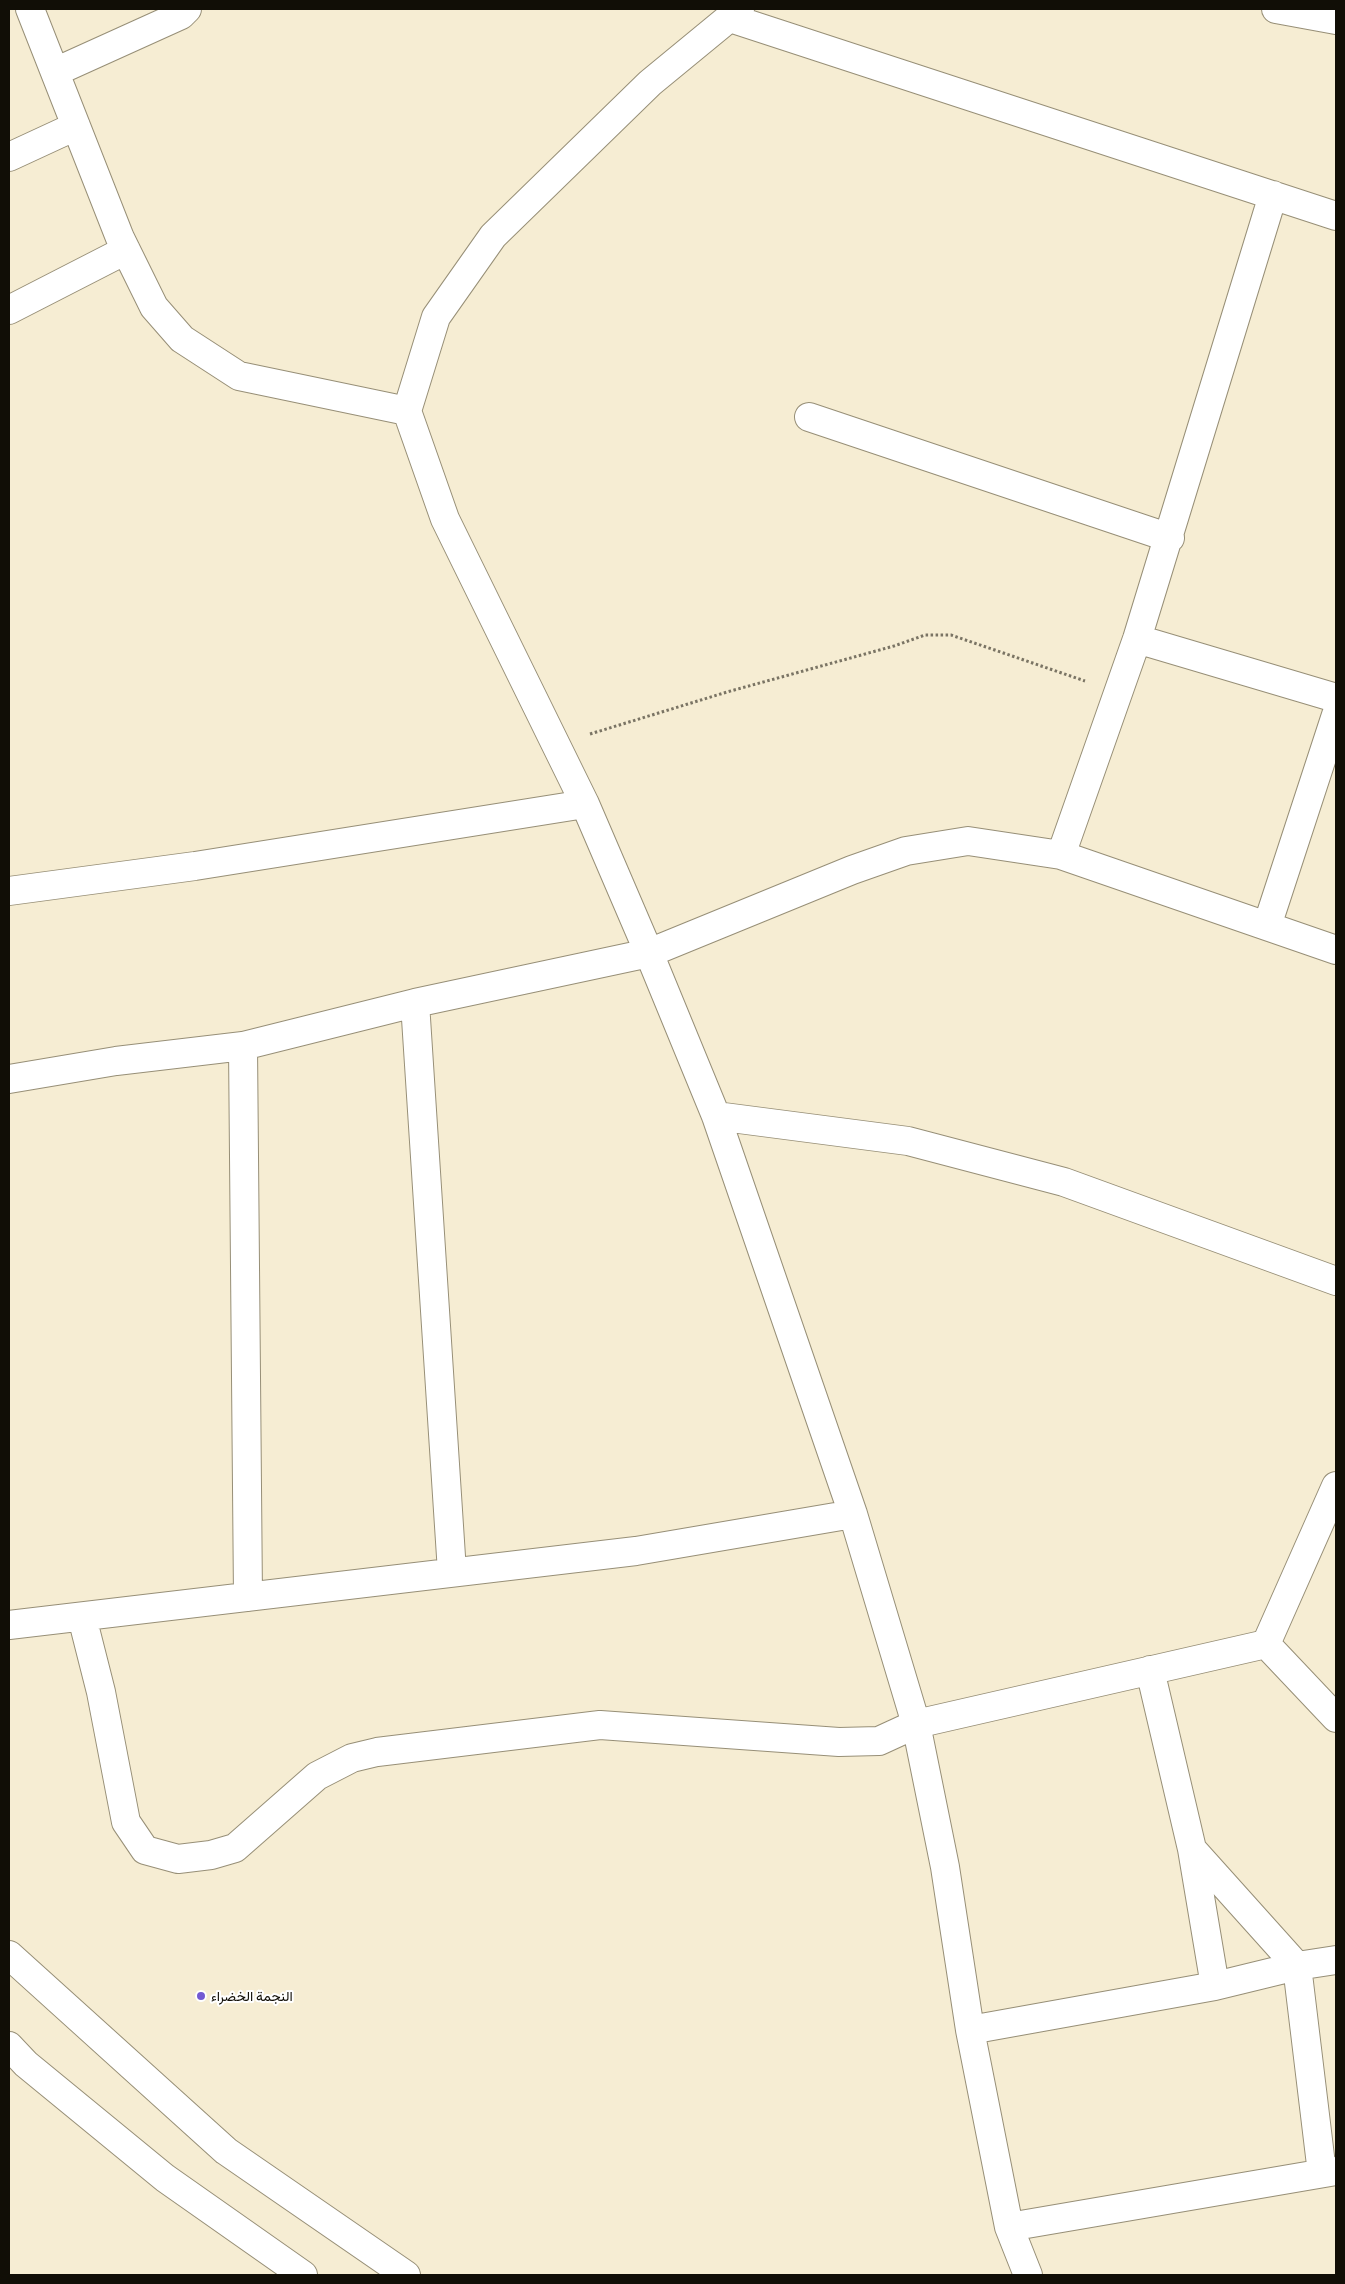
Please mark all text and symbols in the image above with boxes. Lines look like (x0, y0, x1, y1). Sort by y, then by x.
place label: النجمة الخضراء (211, 1988, 293, 2004)
marker: النجمة الخضراء (195, 1990, 207, 2002)

